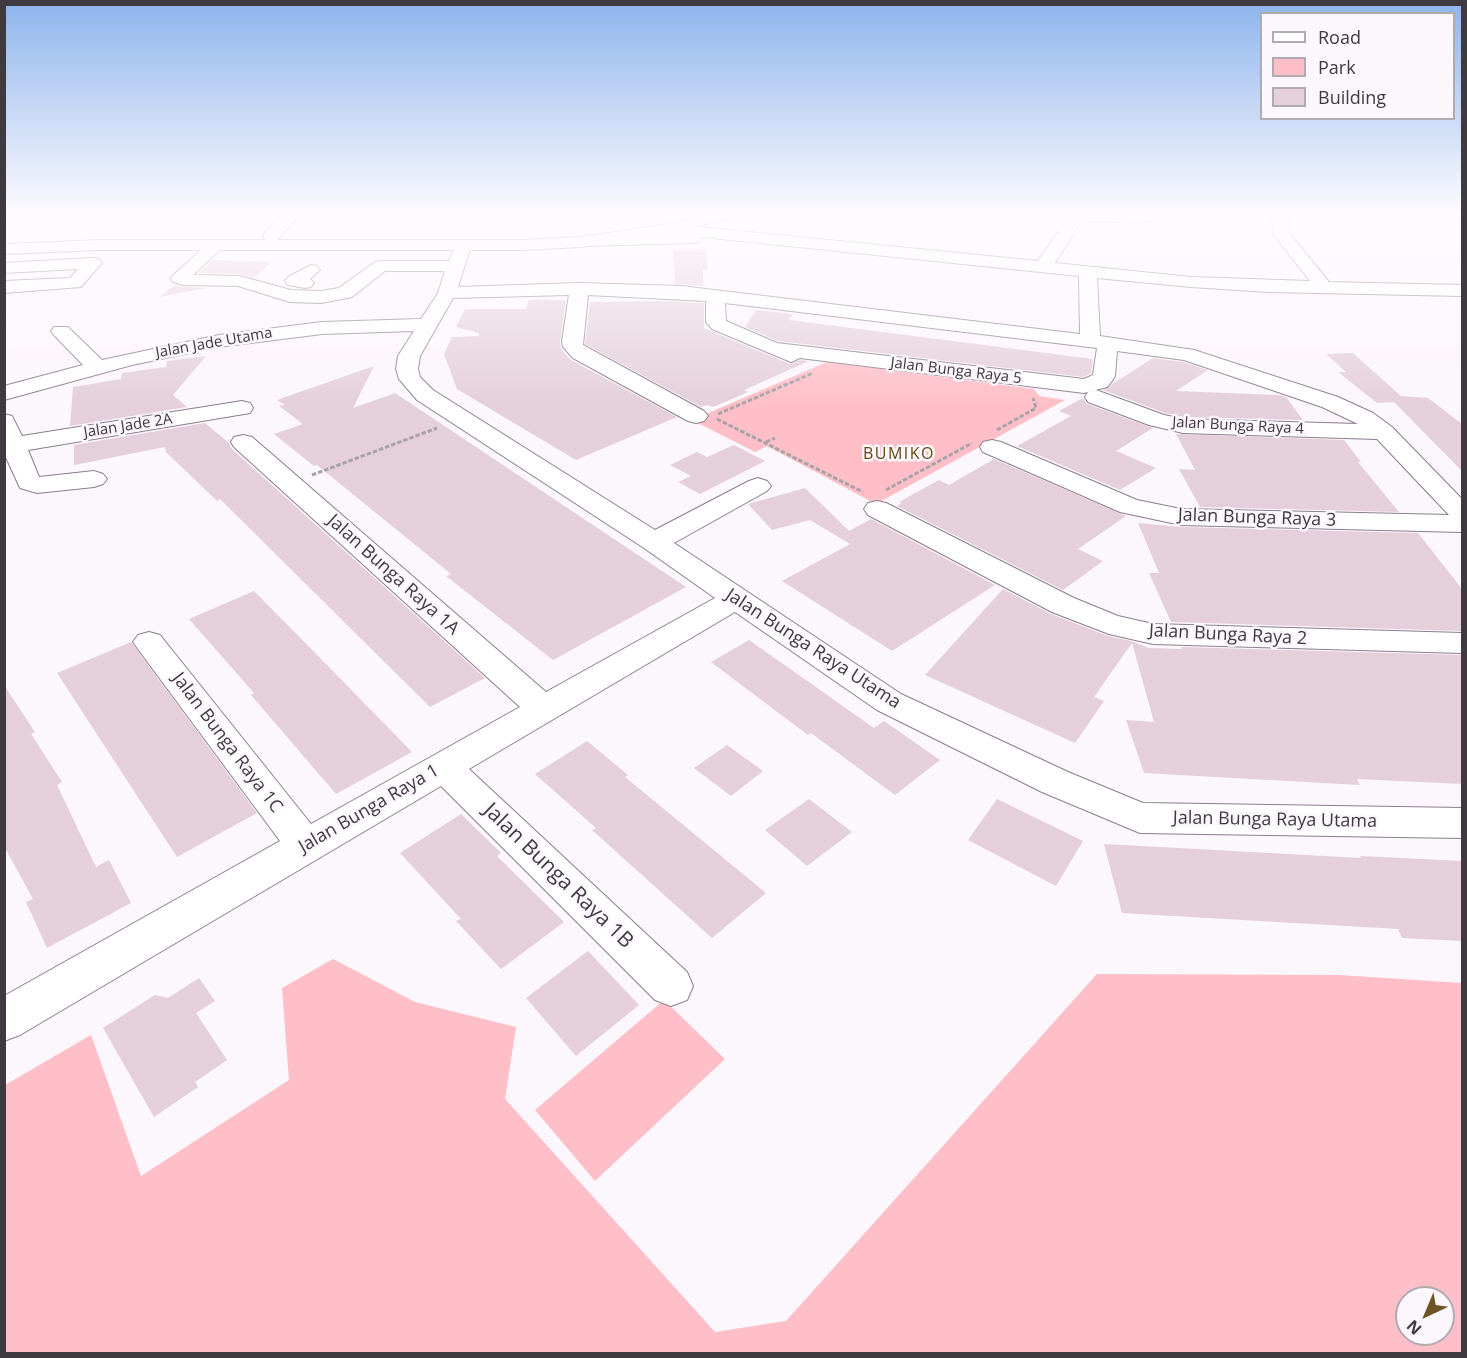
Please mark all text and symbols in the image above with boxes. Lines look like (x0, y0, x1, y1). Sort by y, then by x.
legend (1260, 12, 1455, 120)
text: Road (1318, 25, 1361, 49)
text: Park (1318, 55, 1356, 79)
text: Building (1318, 85, 1386, 109)
street label: Jalan Jade Utama (154, 324, 274, 362)
street label: Jalan Bunga Raya 5 (889, 354, 1023, 388)
street label: Jalan Jade 2A (82, 410, 174, 442)
street label: Jalan Bunga Raya 4 (1172, 414, 1304, 438)
district label: BUMIKO (863, 444, 935, 464)
street label: Jalan Bunga Raya 3 (1177, 504, 1337, 532)
street label: Jalan Bunga Raya 1A (323, 510, 463, 640)
street label: Jalan Bunga Raya Utama (721, 584, 905, 714)
street label: Jalan Bunga Raya 2 (1148, 620, 1308, 650)
street label: Jalan Bunga Raya 1C (167, 669, 287, 817)
street label: Jalan Bunga Raya 1 (295, 760, 443, 858)
street label: Jalan Bunga Raya 1B (478, 798, 638, 954)
street label: Jalan Bunga Raya Utama (1173, 807, 1377, 833)
north arrow (1395, 1286, 1455, 1346)
text: N (1402, 1315, 1426, 1340)

